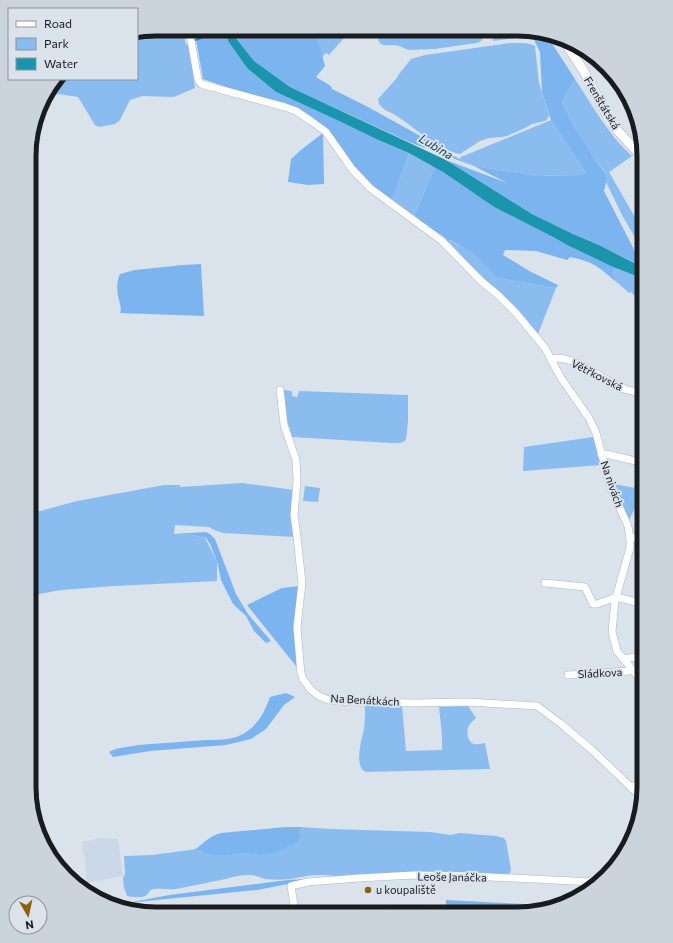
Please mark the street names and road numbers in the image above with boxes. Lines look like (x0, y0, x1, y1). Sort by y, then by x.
street label: Frenštátská (582, 74, 623, 131)
street label: Větřkovská (569, 356, 625, 393)
street label: Na nivách (598, 459, 626, 509)
street label: Sládkova (577, 665, 623, 680)
street label: Na Benátkách (330, 691, 400, 708)
street label: Leoše Janáčka (417, 869, 487, 885)

